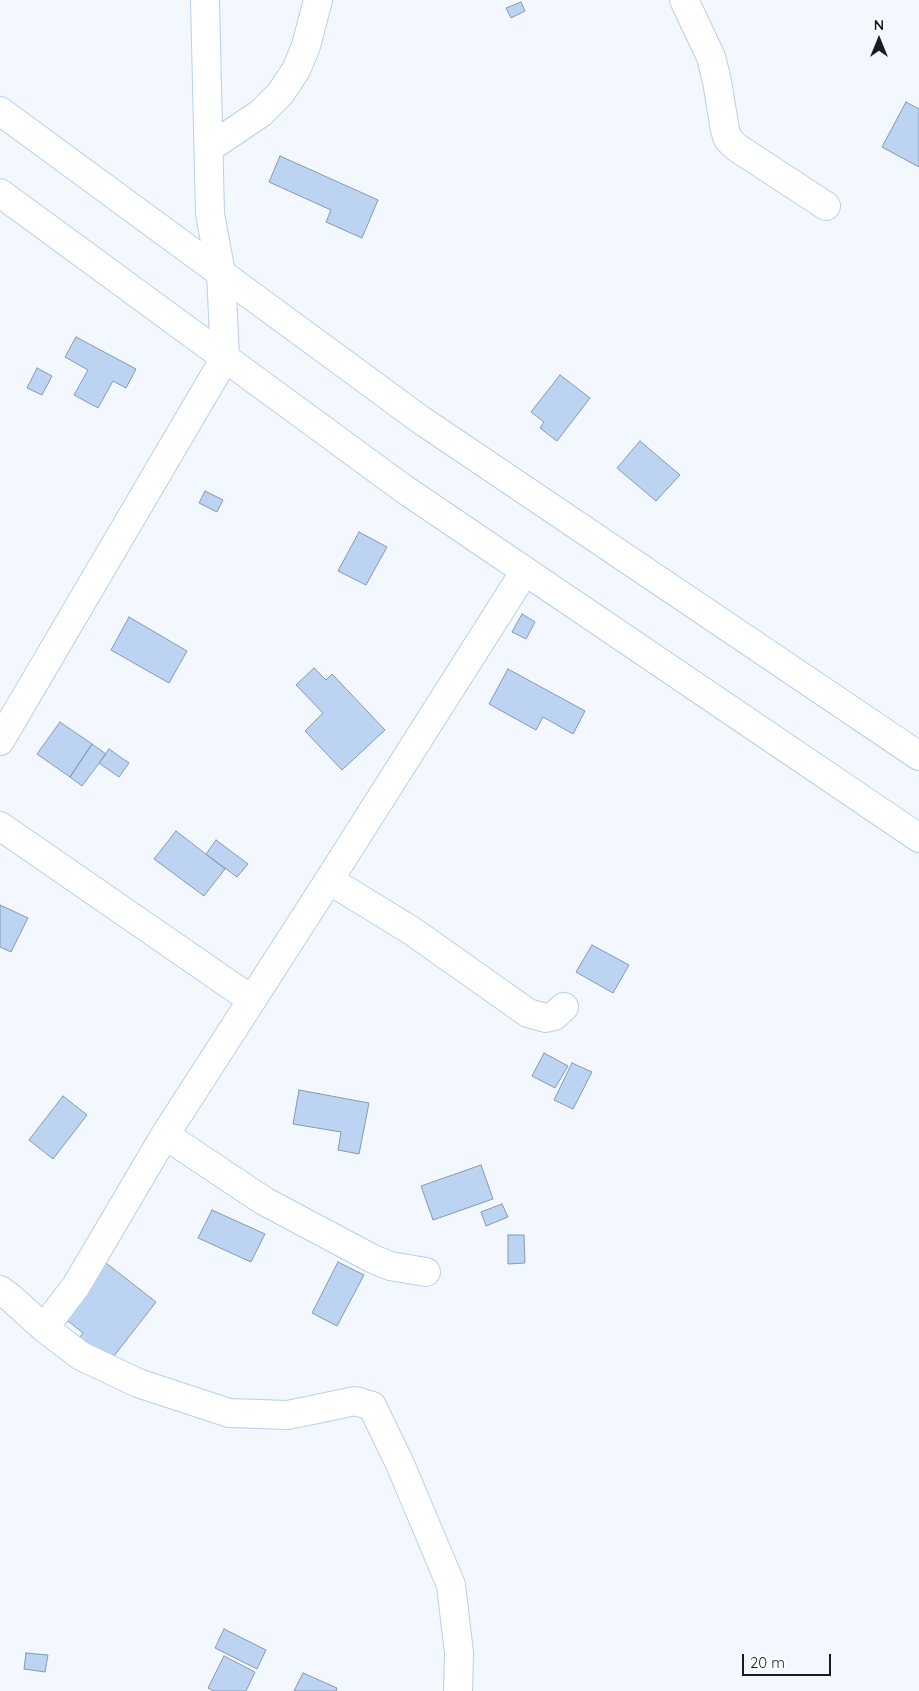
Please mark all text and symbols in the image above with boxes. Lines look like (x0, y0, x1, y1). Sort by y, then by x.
north arrow (854, 15, 904, 65)
text: N (874, 16, 884, 34)
scale bar (744, 1644, 833, 1676)
text: 20 m (750, 1653, 785, 1672)

